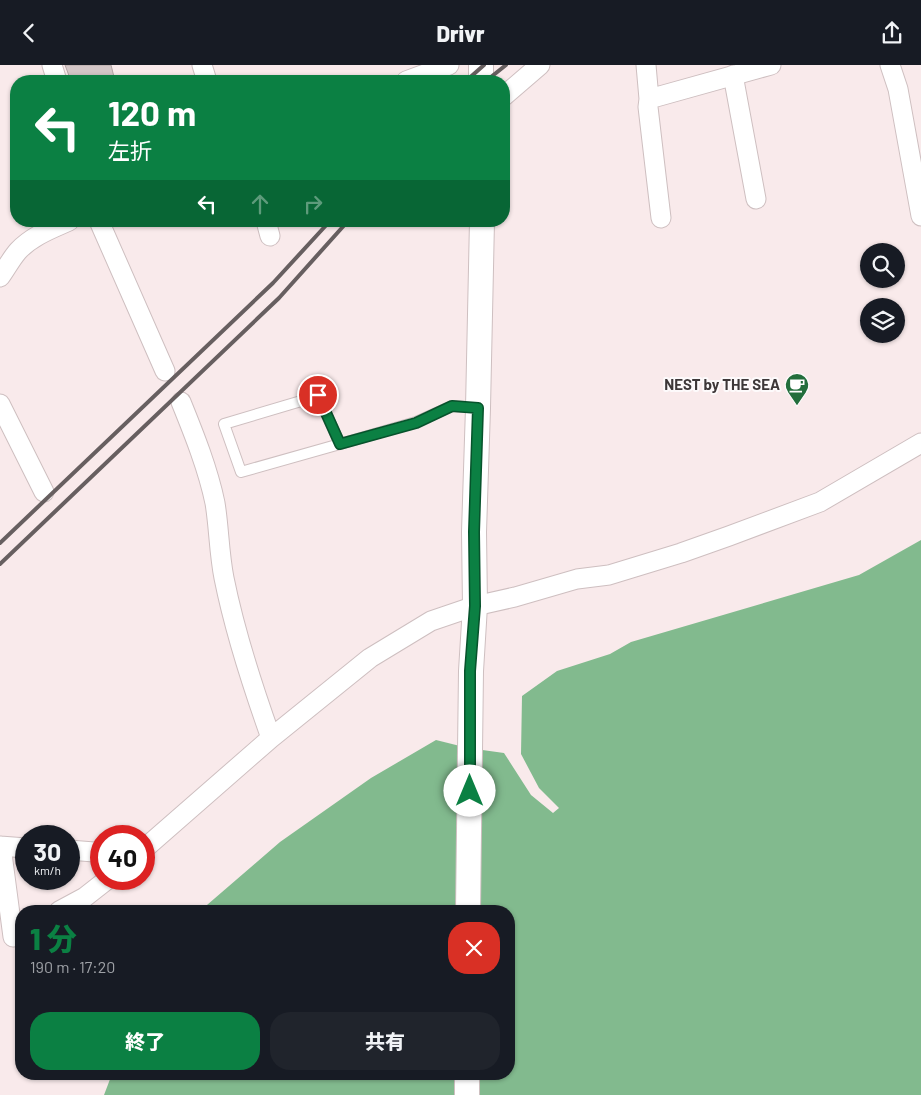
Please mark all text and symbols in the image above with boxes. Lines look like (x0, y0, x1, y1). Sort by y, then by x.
icon: back (15, 19, 43, 47)
icon: share (878, 19, 906, 47)
text: Drivr (436, 20, 485, 46)
text: 120 m (108, 91, 196, 133)
icon: left (25, 95, 90, 160)
text: 左折 (108, 137, 152, 163)
icon: left (193, 190, 221, 218)
icon: ahead (246, 190, 274, 218)
icon: right (299, 190, 327, 218)
map controls (860, 243, 905, 343)
button: search (860, 243, 905, 288)
button: layers (860, 298, 905, 343)
cafe icon: NEST by THE SEA (784, 372, 810, 406)
pin (297, 374, 339, 416)
place label: NEST by THE SEA (664, 375, 780, 393)
icon: arrive (304, 381, 332, 409)
position arrow (443, 764, 495, 816)
speed limit sign: 40 (90, 825, 155, 890)
text: 30 (34, 836, 61, 866)
text: km/h (34, 863, 61, 877)
text: 1 分 (30, 920, 77, 956)
button: close (448, 922, 500, 974)
text: 190 m · 17:20 (30, 957, 115, 976)
button: 終了 (30, 1012, 260, 1070)
button: 共有 (270, 1012, 500, 1070)

